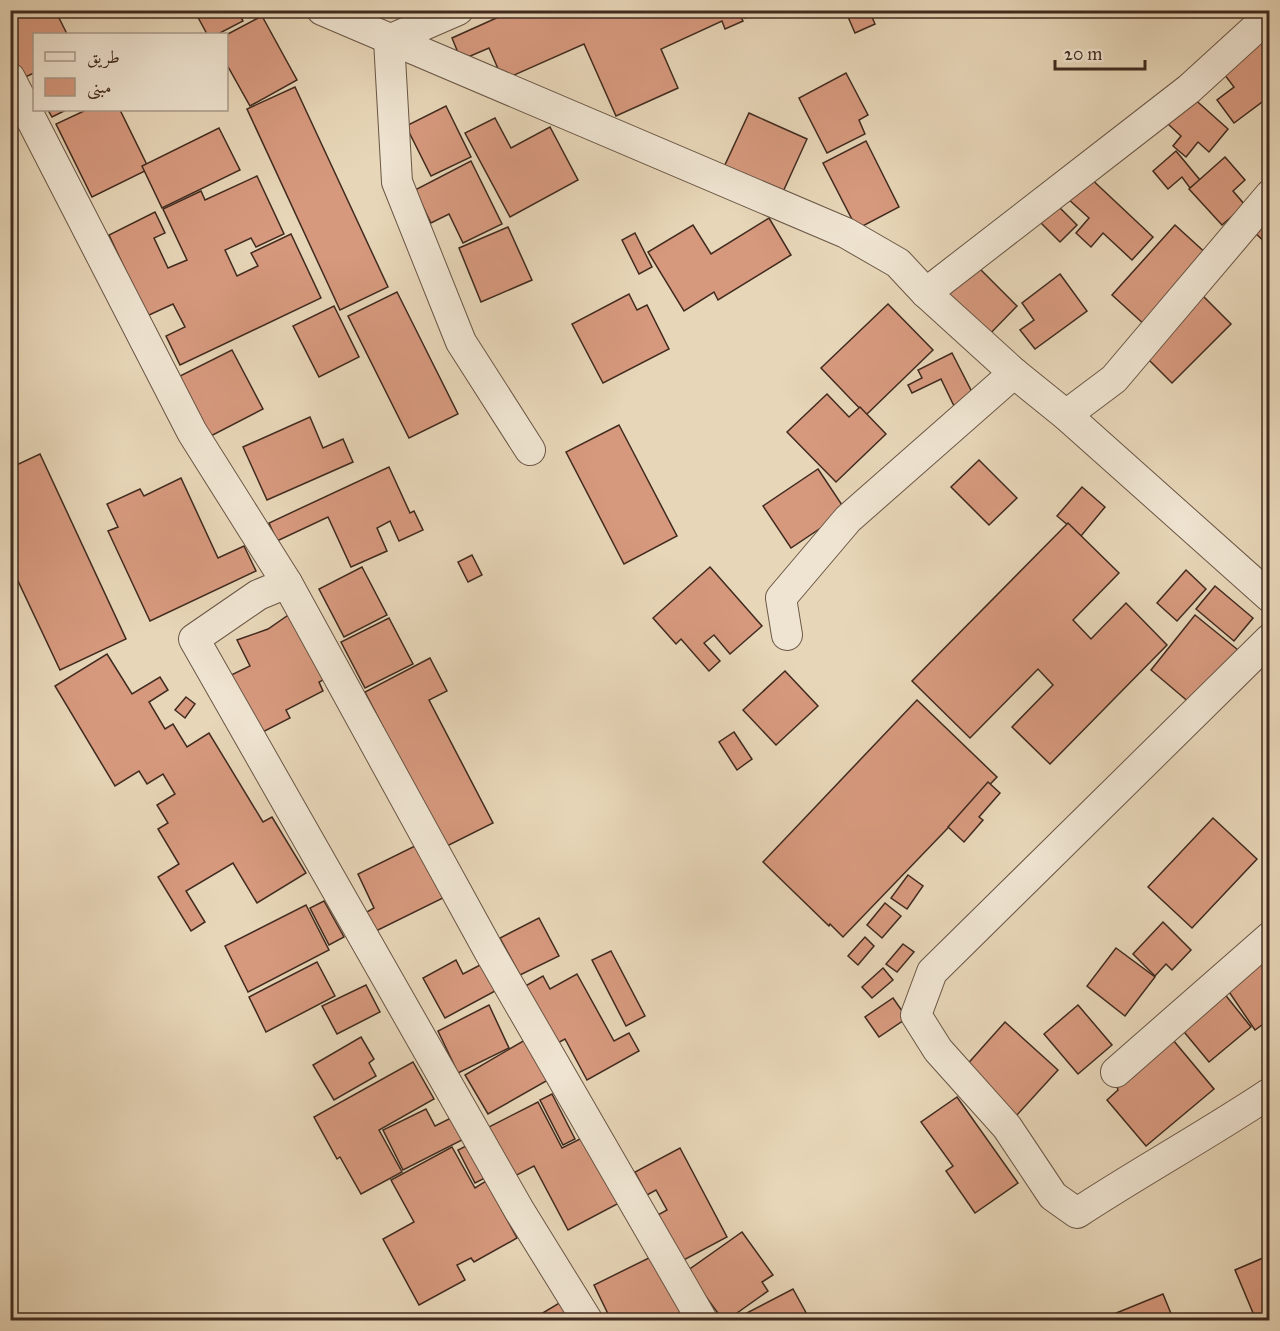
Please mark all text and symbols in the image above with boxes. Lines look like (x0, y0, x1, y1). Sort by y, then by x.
legend (33, 33, 228, 111)
scale bar (1055, 33, 1145, 71)
text: 20 m (1064, 43, 1102, 65)
text: طريق (87, 46, 120, 69)
text: مبنى (87, 76, 112, 100)

